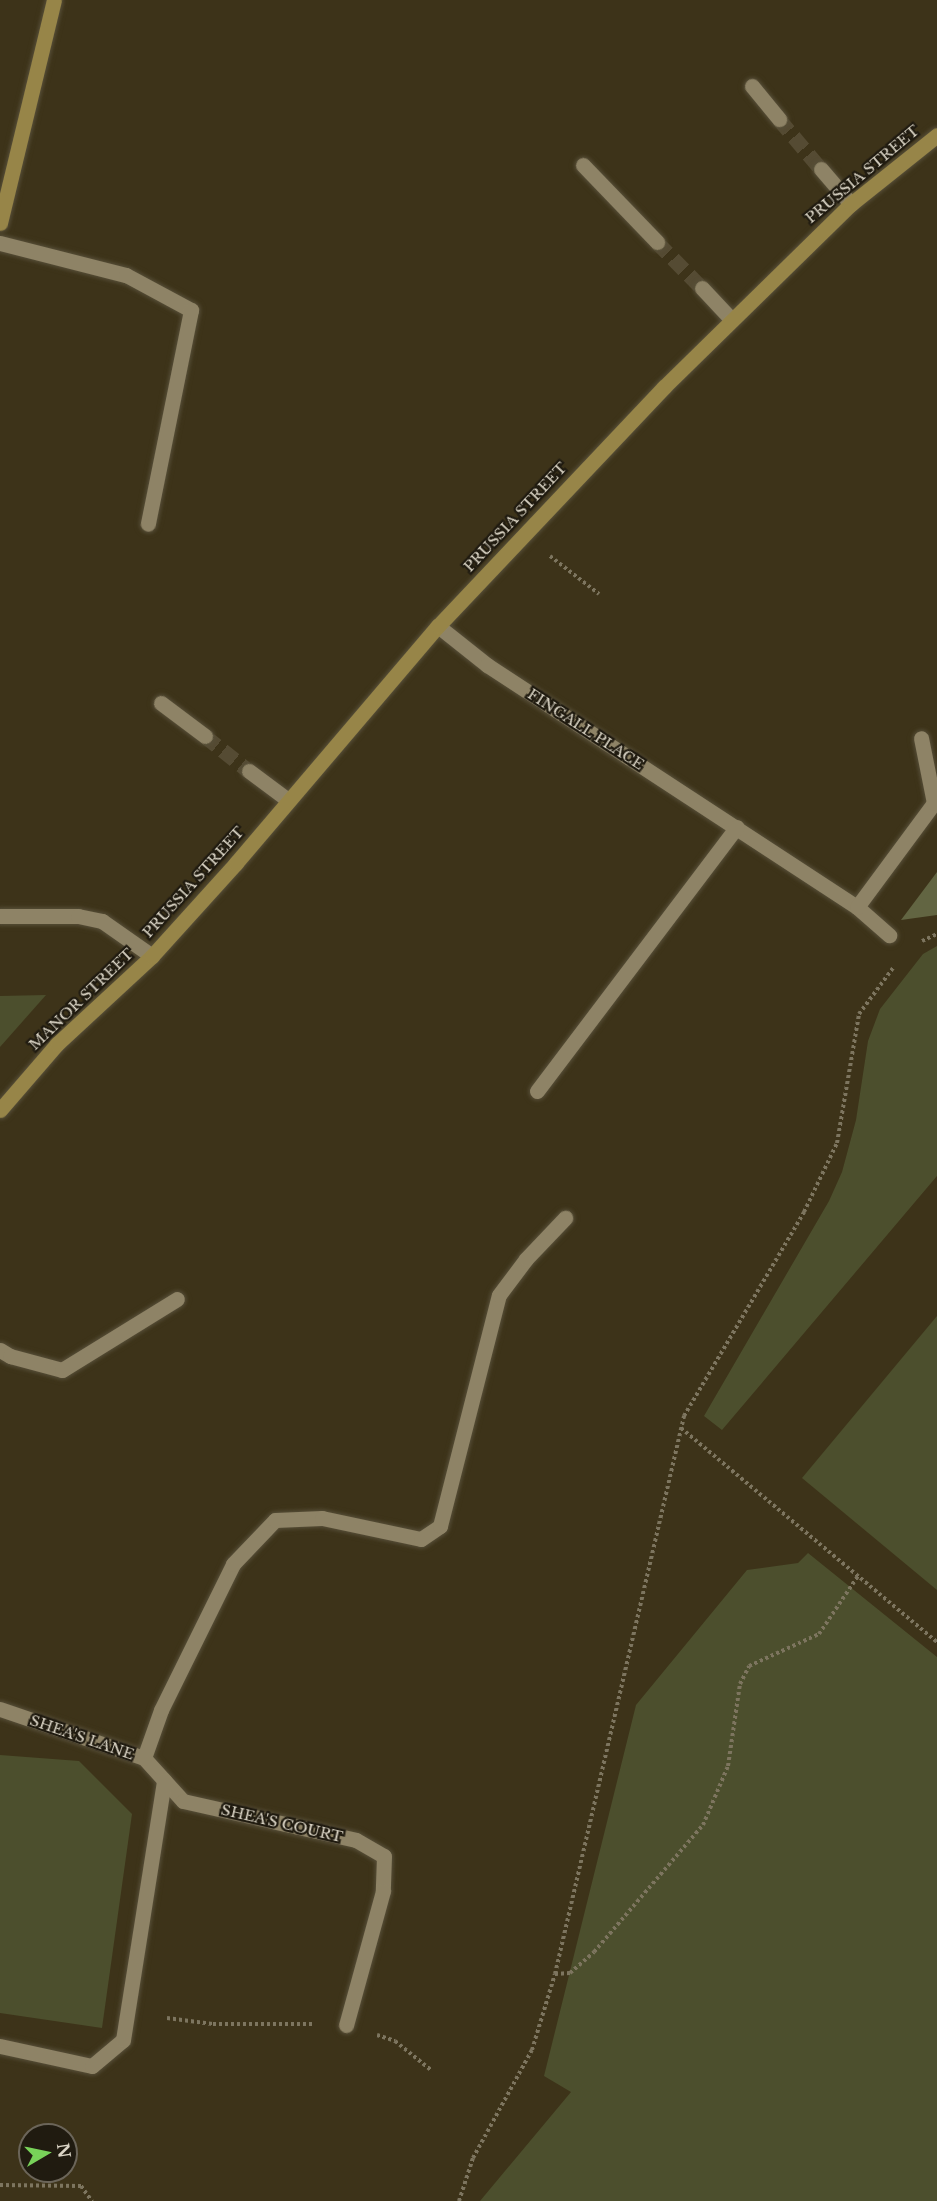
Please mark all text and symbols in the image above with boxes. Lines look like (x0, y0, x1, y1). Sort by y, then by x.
street label: PRUSSIA STREET (801, 121, 923, 227)
street label: PRUSSIA STREET (460, 458, 570, 576)
street label: FINGALL PLACE (524, 685, 648, 773)
street label: PRUSSIA STREET (138, 823, 248, 941)
street label: MANOR STREET (25, 944, 137, 1054)
street label: SHEA'S LANE (28, 1711, 136, 1763)
street label: SHEA'S COURT (219, 1800, 345, 1846)
north arrow (18, 2123, 78, 2183)
text: N (53, 2141, 75, 2159)

